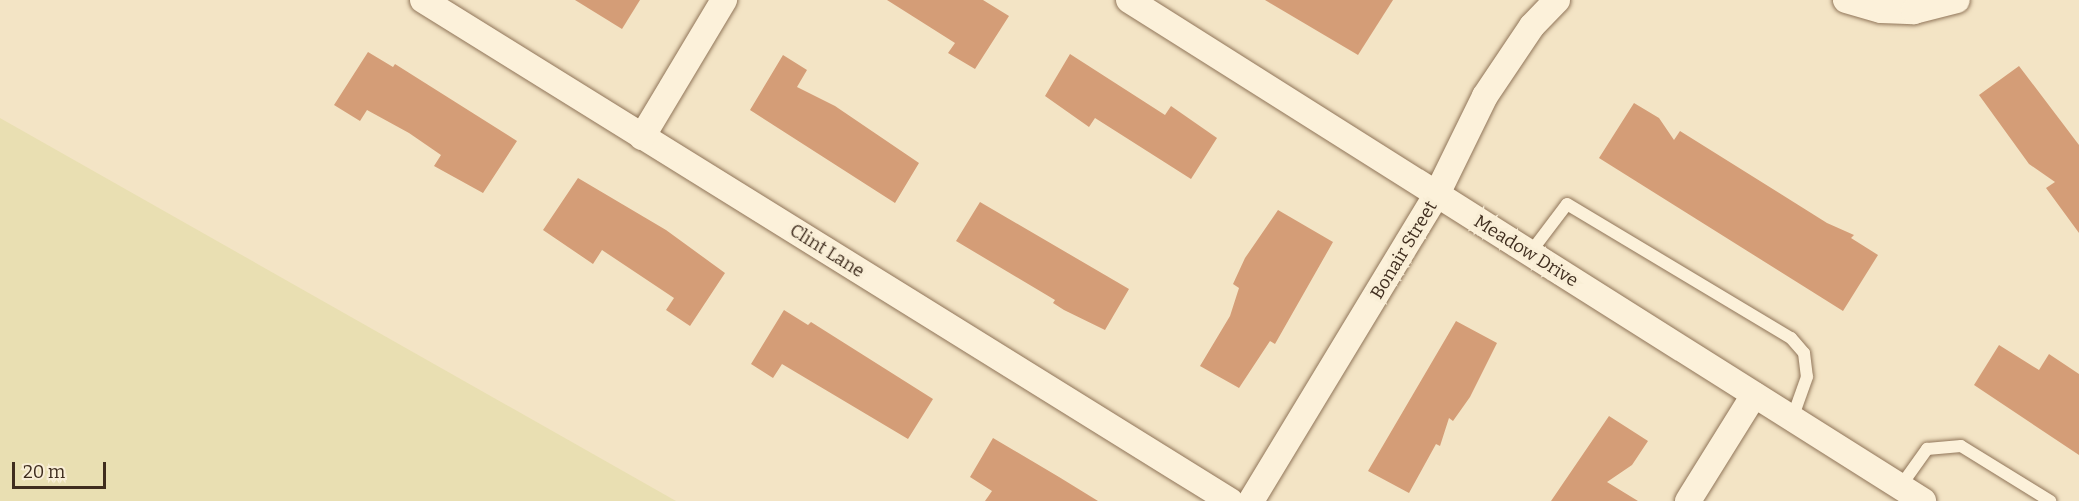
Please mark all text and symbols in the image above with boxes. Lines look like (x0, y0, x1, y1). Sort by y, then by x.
street label: Bonair Street (1366, 197, 1442, 303)
street label: Meadow Drive (1470, 210, 1582, 292)
street label: Clint Lane (786, 220, 868, 282)
scale bar (15, 450, 110, 488)
text: 20 m (23, 461, 65, 483)

